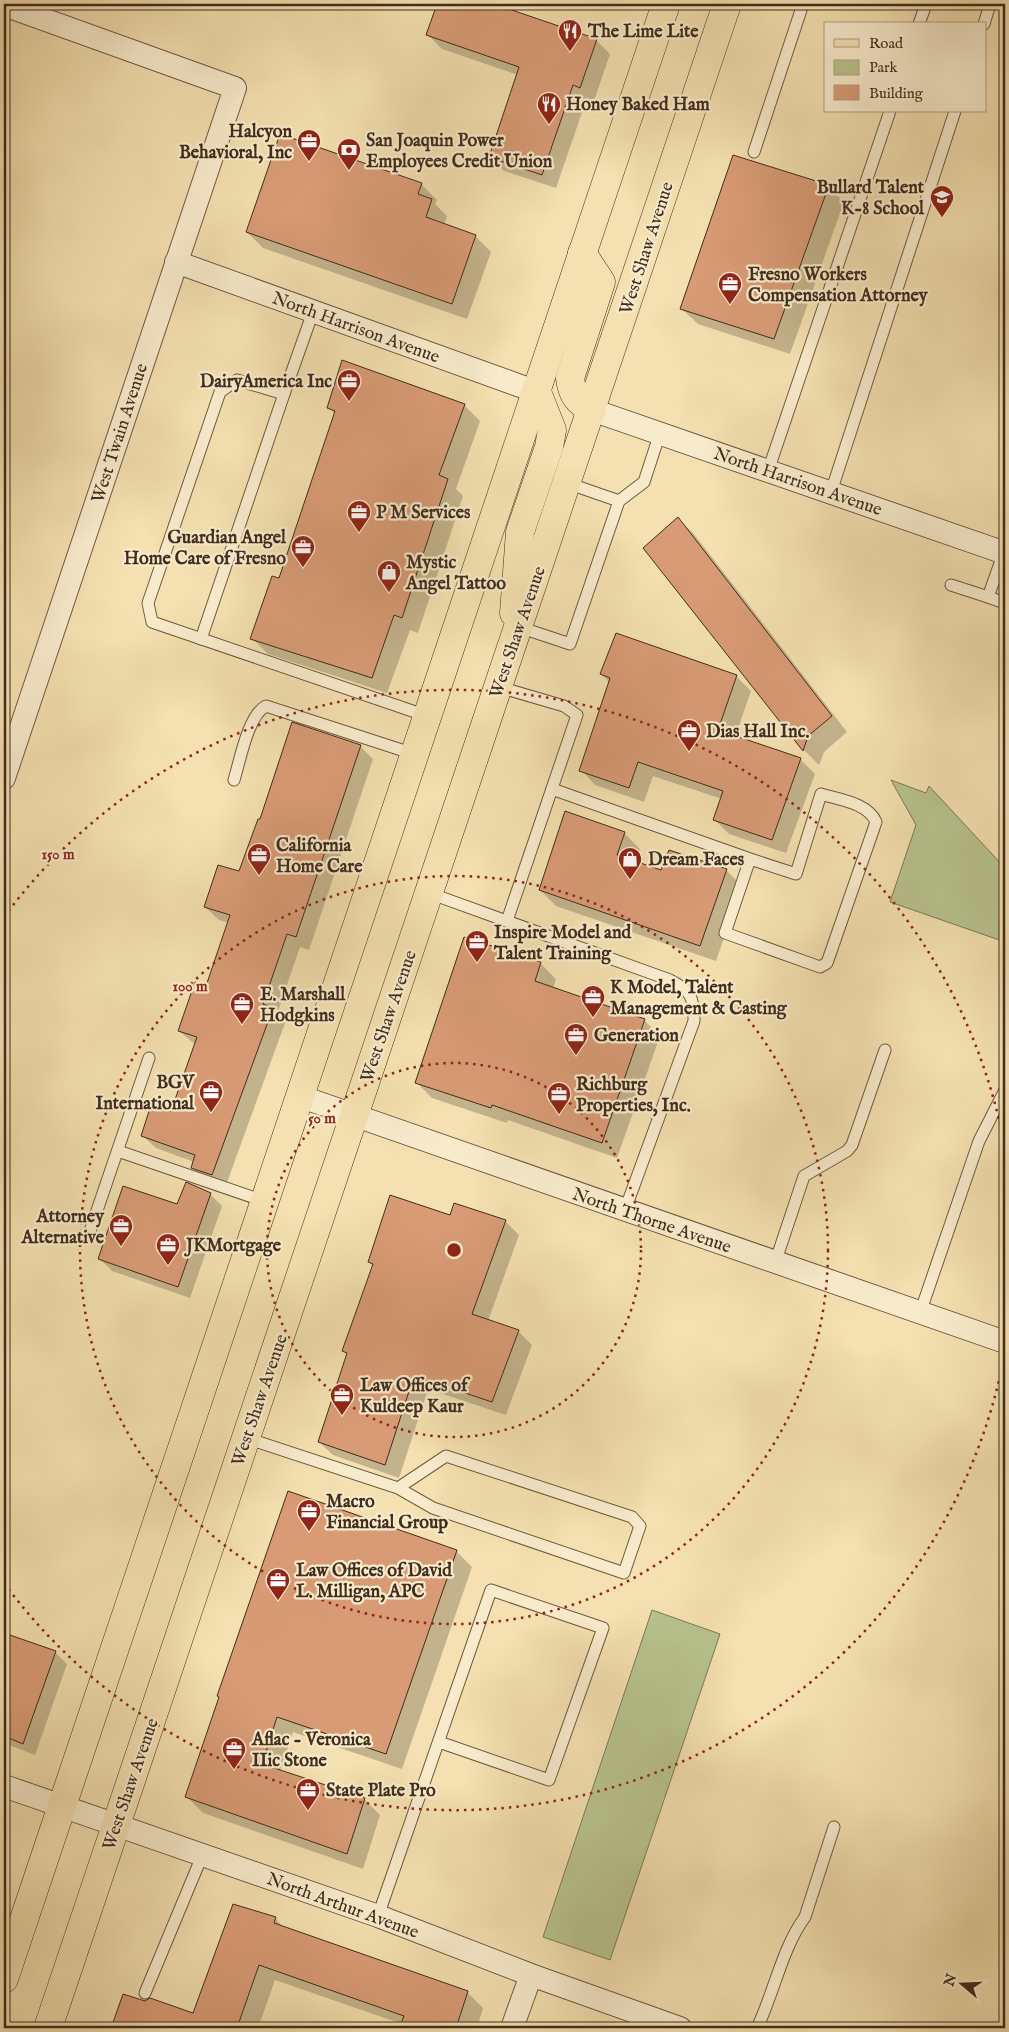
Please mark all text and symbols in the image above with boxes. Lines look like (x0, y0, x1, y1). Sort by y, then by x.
restaurant icon: The Lime Lite (557, 18, 583, 52)
place label: The Lime Lite (587, 21, 699, 44)
legend (824, 22, 986, 112)
text: Road (869, 34, 904, 53)
text: Park (869, 58, 899, 77)
text: Building (869, 84, 924, 103)
restaurant icon: Honey Baked Ham (536, 91, 562, 125)
place label: Honey Baked Ham (566, 94, 710, 117)
place label: Halcyon Behavioral, Inc (179, 121, 292, 165)
office icon: Halcyon Behavioral, Inc (296, 128, 322, 162)
place label: San Joaquin Power Employees Credit Union (366, 130, 553, 174)
bank icon: San Joaquin Power Employees Credit Union (336, 137, 362, 171)
place label: Bullard Talent K-8 School (817, 177, 925, 221)
street label: West Shaw Avenue (615, 179, 680, 318)
school or university icon: Bullard Talent K-8 School (929, 184, 955, 218)
place label: Fresno Workers Compensation Attorney (748, 264, 929, 308)
office icon: Fresno Workers Compensation Attorney (717, 271, 743, 305)
street label: North Harrison Avenue (268, 287, 442, 369)
street label: West Twain Avenue (87, 361, 154, 506)
office icon: DairyAmerica Inc (336, 368, 362, 402)
place label: DairyAmerica Inc (200, 371, 332, 394)
street label: North Harrison Avenue (710, 443, 885, 522)
office icon: P M Services (346, 499, 372, 533)
place label: P M Services (376, 502, 471, 525)
place label: Guardian Angel Home Care of Fresno (124, 527, 287, 571)
office icon: Guardian Angel Home Care of Fresno (290, 534, 316, 568)
place label: Mystic Angel Tattoo (405, 552, 506, 596)
shop icon: Mystic Angel Tattoo (376, 559, 402, 593)
street label: West Shaw Avenue (485, 563, 552, 702)
office icon: Dias Hall Inc. (676, 718, 702, 752)
place label: Dias Hall Inc. (706, 721, 809, 744)
place label: California Home Care (276, 835, 363, 879)
office icon: California Home Care (246, 842, 272, 876)
text: 150 m (41, 845, 75, 864)
shop icon: Dream Faces (617, 846, 643, 880)
place label: Dream Faces (648, 849, 745, 872)
place label: Inspire Model and Talent Training (493, 922, 631, 966)
office icon: Inspire Model and Talent Training (464, 929, 490, 963)
street label: West Shaw Avenue (356, 947, 423, 1086)
text: 100 m (172, 977, 208, 996)
place label: K Model, Talent Management & Casting (610, 977, 788, 1021)
place label: E. Marshall Hodgkins (260, 984, 346, 1028)
office icon: K Model, Talent Management & Casting (580, 984, 606, 1018)
office icon: E. Marshall Hodgkins (229, 991, 255, 1025)
office icon: Generation (563, 1022, 589, 1056)
place label: Generation (594, 1025, 679, 1048)
place label: BGV International (95, 1072, 195, 1116)
place label: Richburg Properties, Inc. (576, 1074, 691, 1118)
office icon: BGV International (198, 1079, 224, 1113)
office icon: Richburg Properties, Inc. (546, 1081, 572, 1115)
text: 50 m (308, 1109, 336, 1128)
street label: North Thorne Avenue (569, 1183, 734, 1259)
place label: Attorney Alternative (20, 1206, 105, 1250)
office icon: Attorney Alternative (108, 1213, 134, 1247)
office icon: JKMortgage (155, 1232, 181, 1266)
place label: JKMortgage (184, 1235, 282, 1258)
centre of rings (445, 1241, 463, 1259)
street label: West Shaw Avenue (227, 1331, 294, 1470)
place label: Law Offices of Kuldeep Kaur (360, 1375, 471, 1419)
office icon: Law Offices of Kuldeep Kaur (329, 1382, 355, 1416)
place label: Macro Financial Group (326, 1491, 448, 1535)
office icon: Macro Financial Group (296, 1498, 322, 1532)
place label: Law Offices of David L. Milligan, APC (296, 1560, 452, 1604)
office icon: Law Offices of David L. Milligan, APC (265, 1567, 291, 1601)
street label: West Shaw Avenue (98, 1715, 165, 1854)
place label: Aflac - Veronica IIic Stone (251, 1729, 372, 1773)
office icon: Aflac - Veronica IIic Stone (221, 1736, 247, 1770)
office icon: State Plate Pro (295, 1777, 321, 1811)
place label: State Plate Pro (326, 1780, 436, 1803)
street label: North Arthur Avenue (263, 1868, 422, 1945)
north arrow (936, 1960, 986, 2010)
text: N (940, 1971, 961, 1990)

